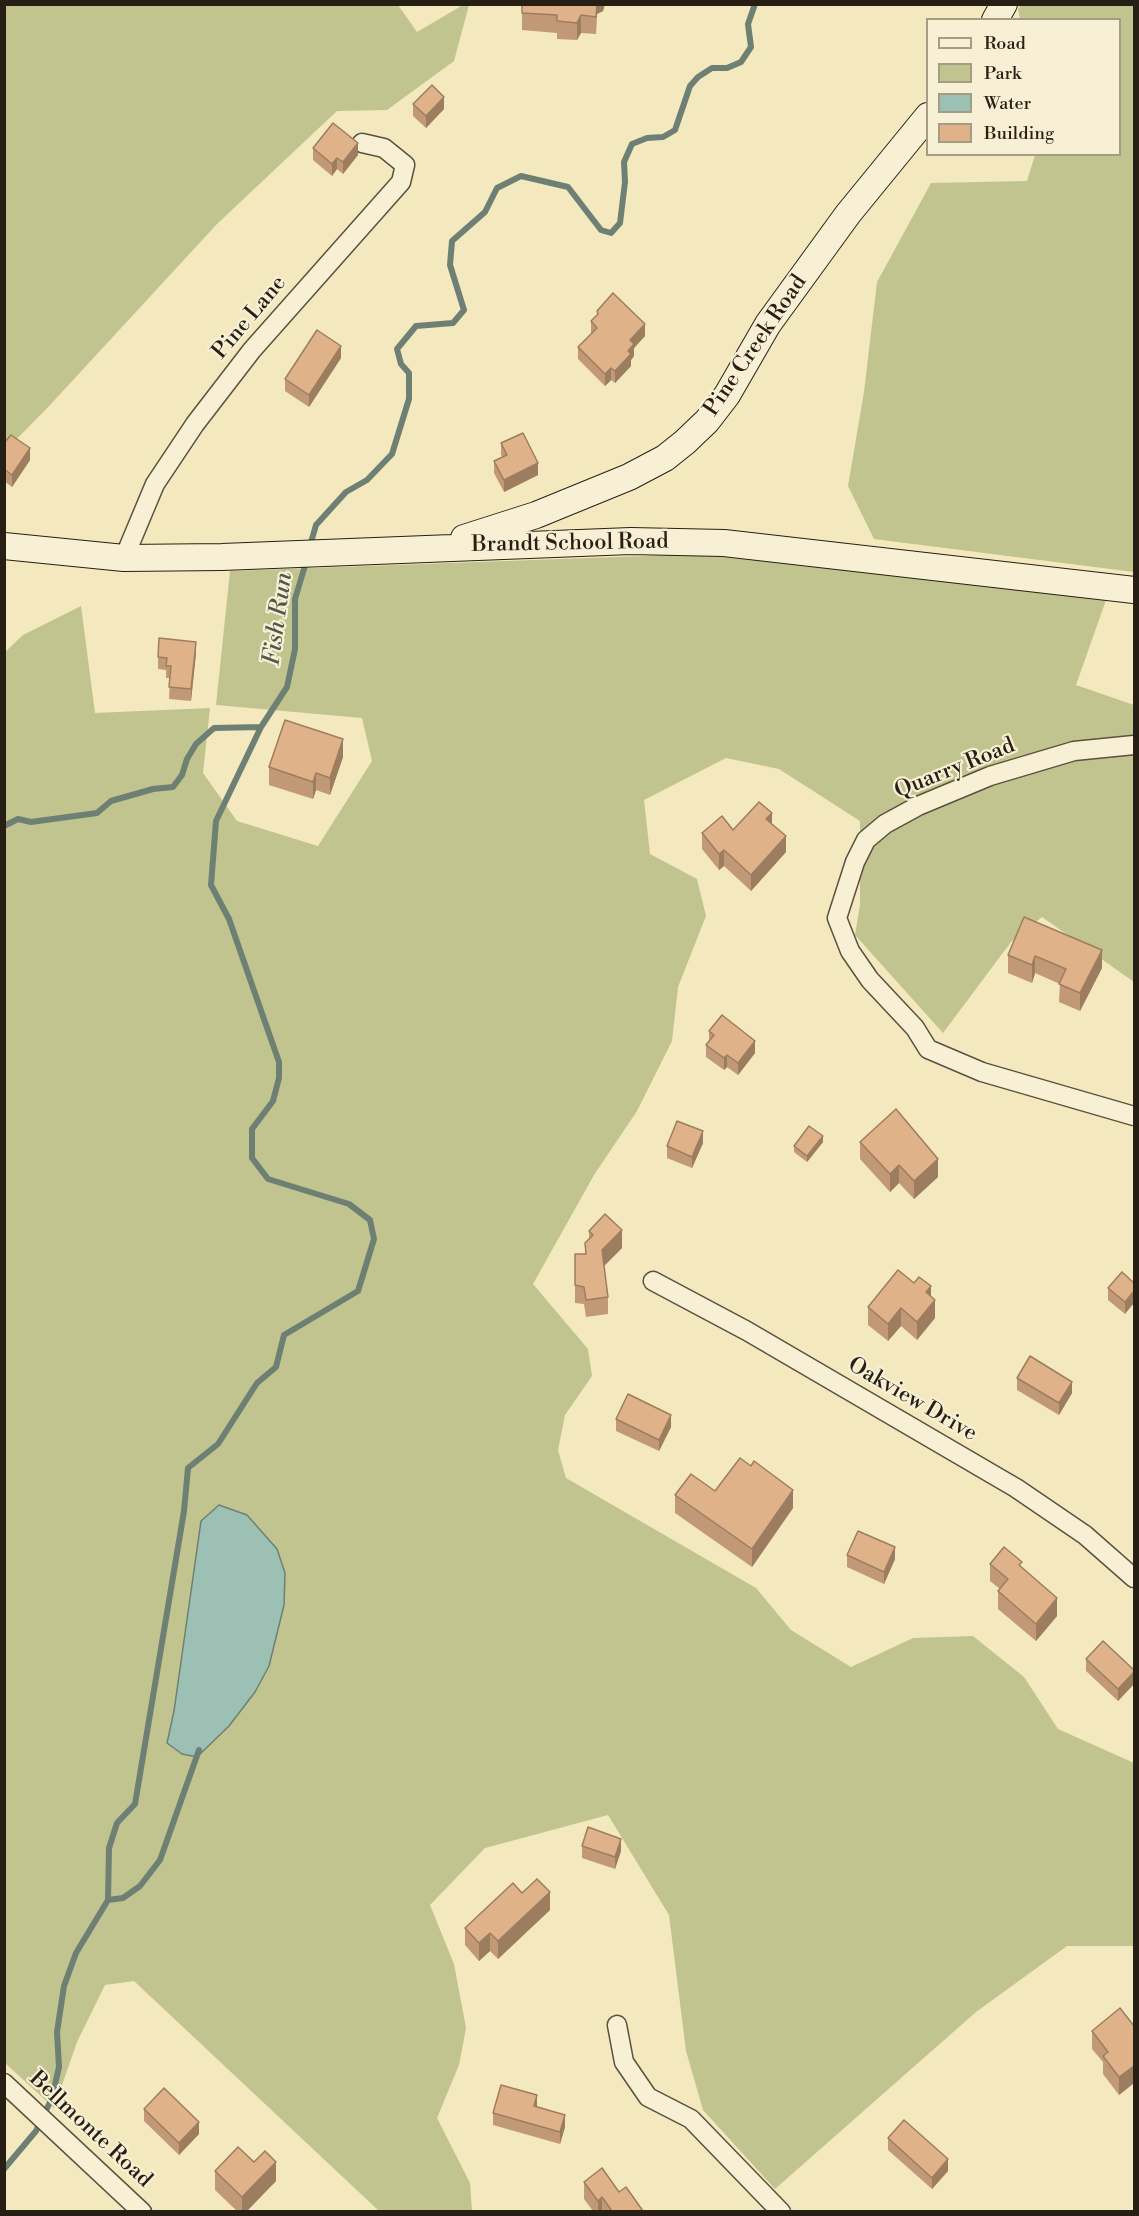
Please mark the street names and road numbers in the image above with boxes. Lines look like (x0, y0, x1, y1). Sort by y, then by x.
street label: Pine Creek Road (699, 270, 813, 422)
street label: Pine Lane (207, 271, 293, 365)
street label: Brandt School Road (471, 529, 669, 559)
street label: Quarry Road (891, 733, 1019, 805)
street label: Oakview Drive (843, 1352, 981, 1448)
street label: Bellmonte Road (23, 2066, 157, 2194)

